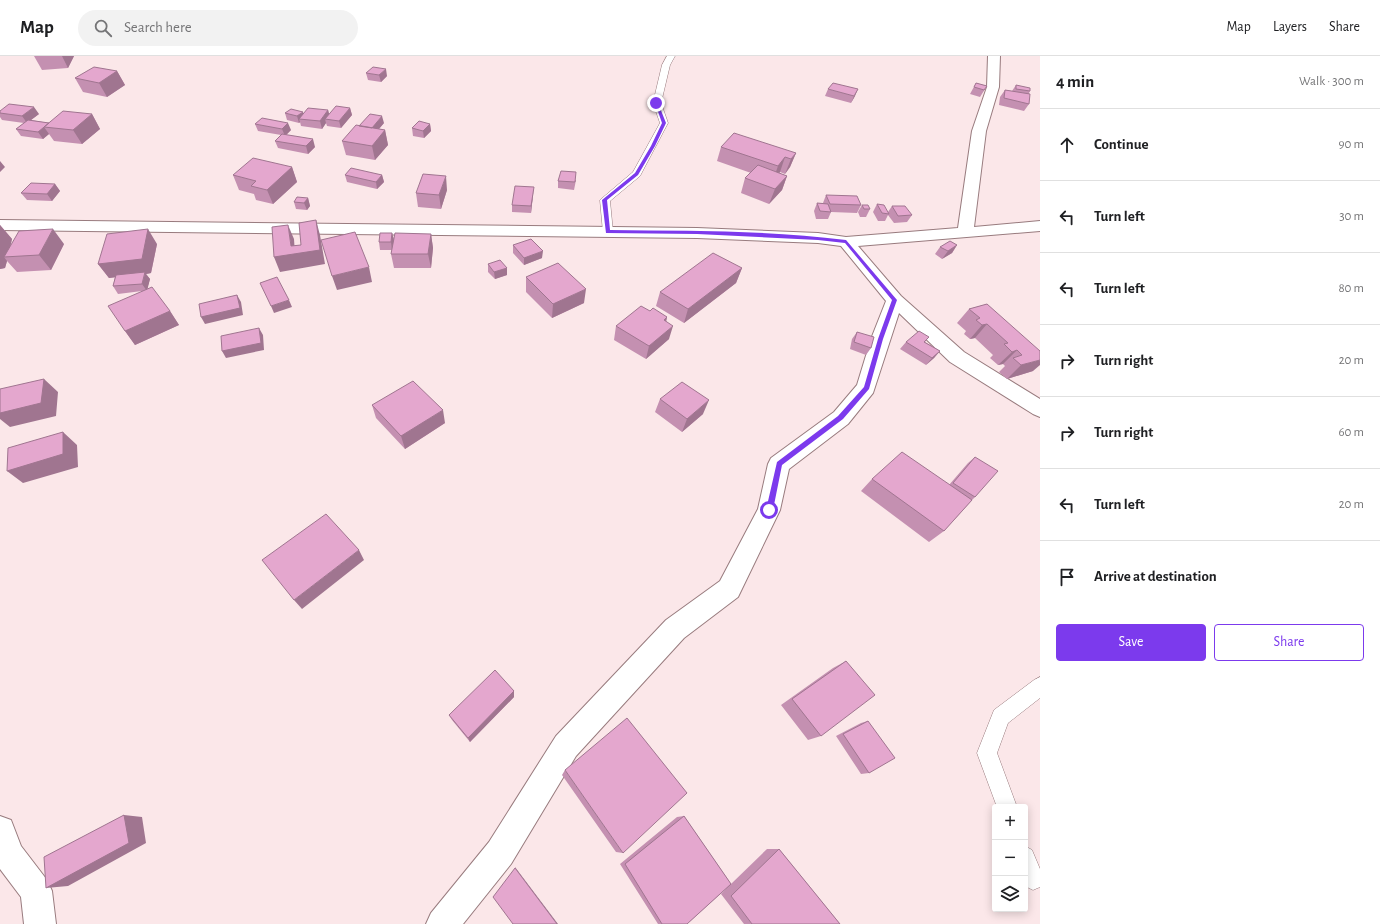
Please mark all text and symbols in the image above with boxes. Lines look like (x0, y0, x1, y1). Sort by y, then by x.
search box (78, 10, 358, 46)
icon: search (92, 17, 114, 39)
text: Map (20, 18, 54, 37)
text: Search here (124, 20, 192, 35)
text: Map (1226, 20, 1251, 34)
text: Layers (1273, 20, 1307, 34)
text: Share (1329, 20, 1360, 34)
text: 4 min (1056, 73, 1094, 90)
text: Walk · 300 m (1299, 75, 1364, 88)
route end (647, 94, 665, 112)
icon: ahead (1056, 134, 1078, 156)
text: Continue (1094, 137, 1149, 152)
text: 90 m (1338, 138, 1364, 151)
icon: left (1056, 206, 1078, 228)
text: Turn left (1094, 209, 1145, 224)
text: 30 m (1339, 210, 1364, 223)
icon: left (1056, 278, 1078, 300)
text: Turn left (1094, 281, 1145, 296)
text: 80 m (1338, 282, 1364, 295)
icon: right (1056, 350, 1078, 372)
text: Turn right (1094, 353, 1153, 368)
text: 20 m (1339, 354, 1364, 367)
icon: right (1056, 422, 1078, 444)
text: Turn right (1094, 425, 1153, 440)
text: 60 m (1338, 426, 1364, 439)
icon: left (1056, 494, 1078, 516)
text: Turn left (1094, 497, 1145, 512)
text: 20 m (1339, 498, 1364, 511)
route start (760, 501, 778, 519)
icon: arrive (1056, 566, 1078, 588)
text: Arrive at destination (1094, 569, 1217, 584)
button: Save (1056, 624, 1206, 661)
button: Share (1214, 624, 1364, 661)
map controls (992, 804, 1028, 912)
button: + (992, 804, 1028, 840)
button: − (992, 840, 1028, 876)
button: layers (992, 876, 1028, 912)

